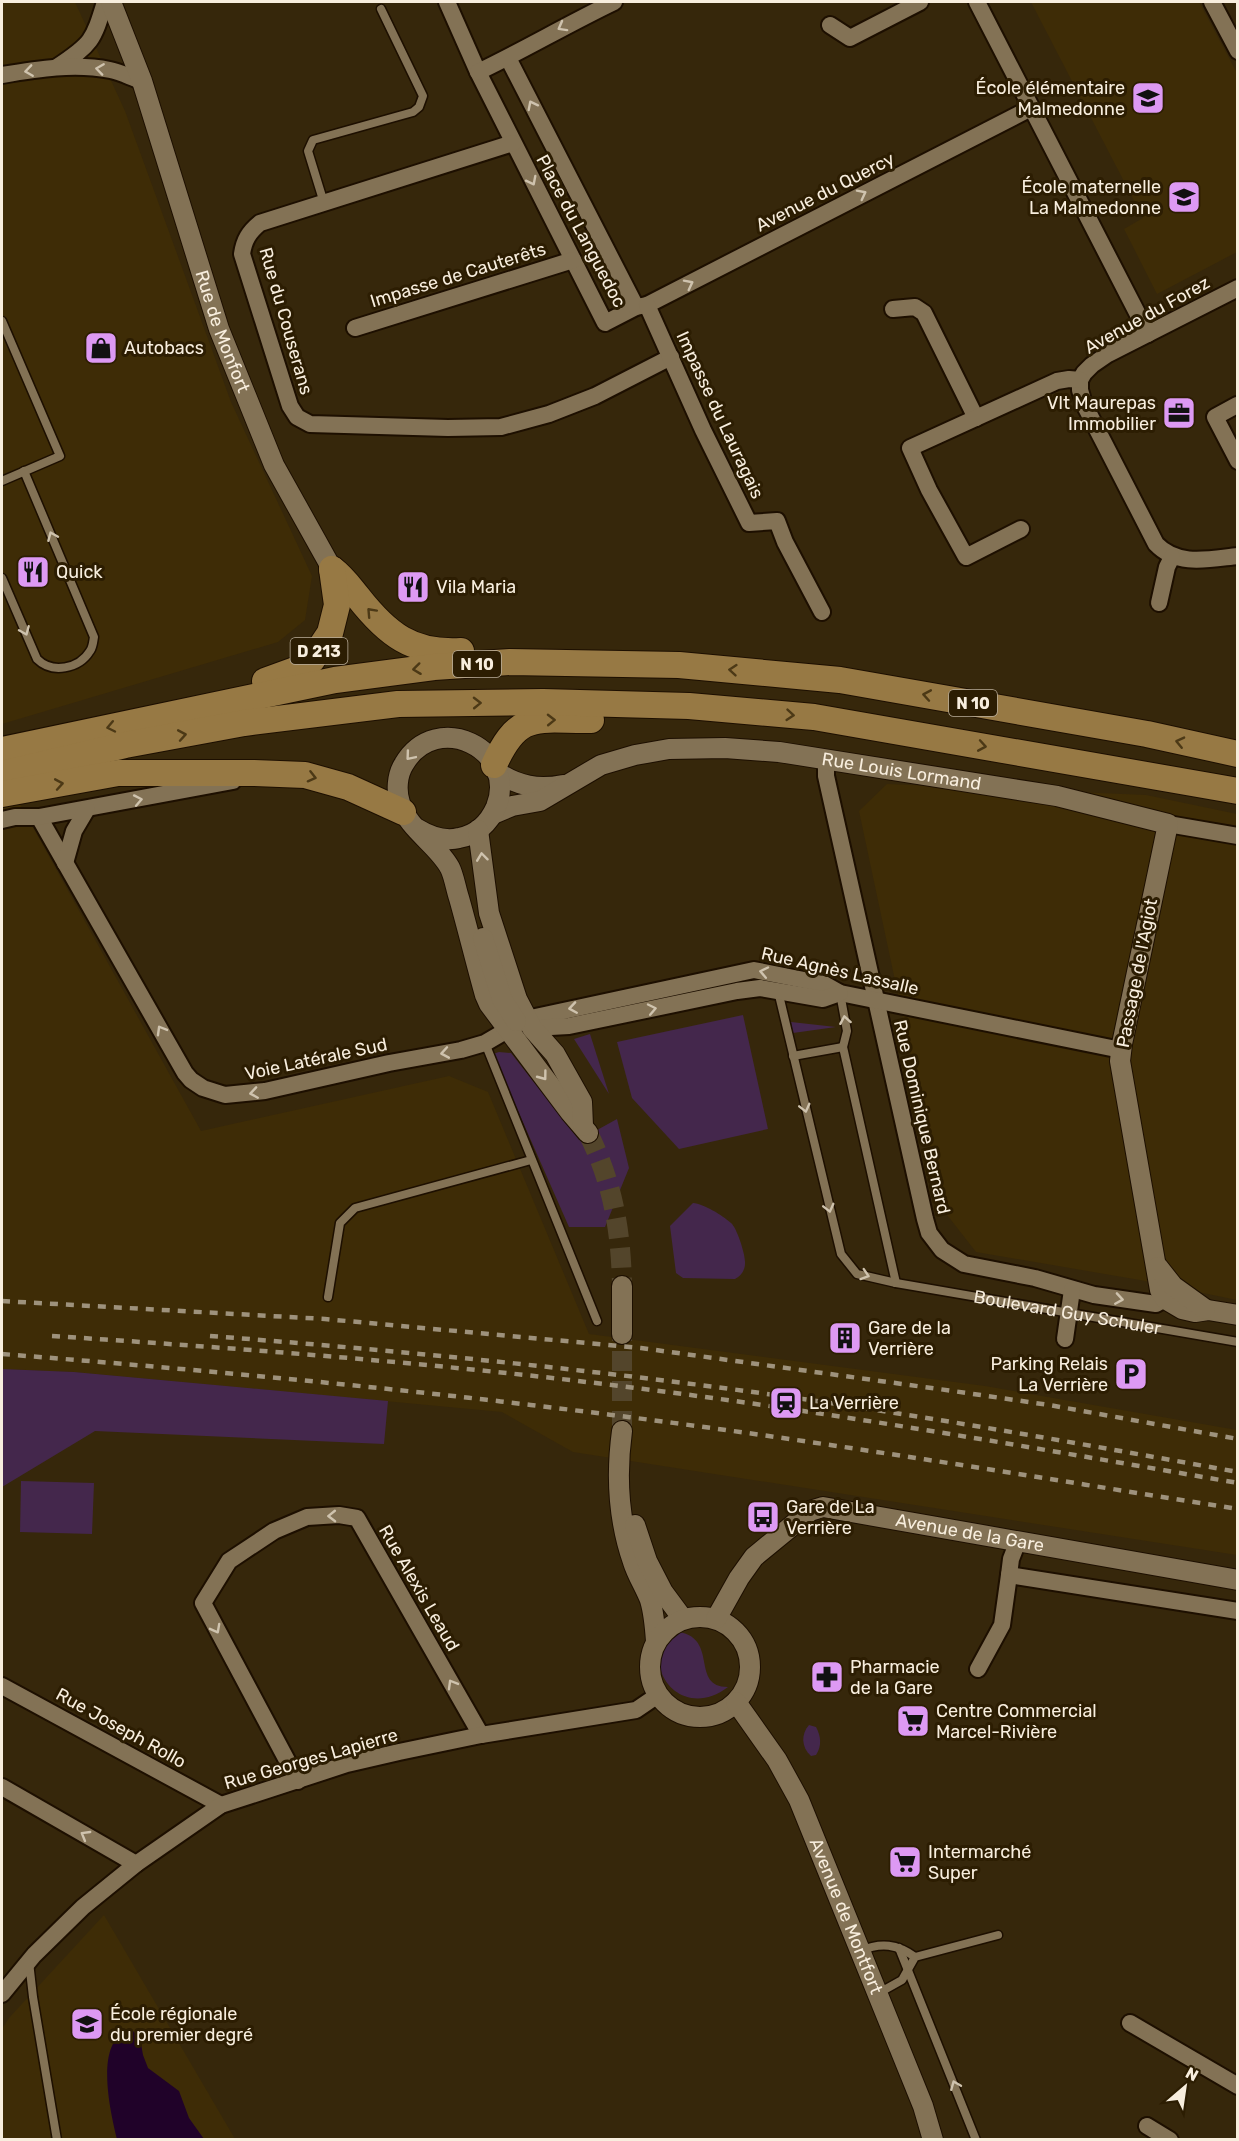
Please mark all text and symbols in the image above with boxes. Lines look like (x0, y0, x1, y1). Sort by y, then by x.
one-way arrow (557, 20, 568, 31)
one-way arrow (96, 63, 105, 75)
one-way arrow (25, 64, 34, 76)
place label: École élémentaire Malmedonne (976, 77, 1125, 120)
school or university icon: École élémentaire Malmedonne (1130, 80, 1166, 116)
one-way arrow (528, 101, 540, 112)
street label: Avenue du Quercy (752, 147, 898, 236)
street label: Place du Languedoc (531, 151, 631, 311)
one-way arrow (525, 175, 537, 186)
place label: École maternelle La Malmedonne (1021, 176, 1161, 219)
school or university icon: École maternelle La Malmedonne (1166, 179, 1202, 215)
one-way arrow (856, 190, 867, 201)
street label: Impasse de Cauterêts (368, 238, 548, 312)
street label: Rue du Couserans (254, 245, 318, 397)
street label: Rue de Monfort (190, 268, 255, 396)
street label: Avenue du Forez (1080, 271, 1214, 359)
one-way arrow (683, 279, 694, 291)
street label: Impasse du Lauragais (672, 328, 768, 502)
shop icon: Autobacs (83, 330, 119, 366)
place label: Autobacs (124, 337, 204, 359)
place label: Vlt Maurepas Immobilier (1047, 392, 1156, 435)
office icon: Vlt Maurepas Immobilier (1161, 395, 1197, 431)
one-way arrow (47, 532, 59, 543)
restaurant icon: Quick (15, 554, 51, 590)
place label: Quick (56, 561, 103, 583)
restaurant icon: Vila Maria (395, 569, 431, 605)
place label: Vila Maria (436, 576, 516, 598)
one-way arrow (367, 608, 378, 618)
one-way arrow (17, 625, 29, 636)
road number: D 213 (290, 638, 348, 664)
road number: N 10 (453, 651, 501, 677)
one-way arrow (412, 662, 421, 675)
one-way arrow (729, 664, 738, 677)
one-way arrow (922, 689, 932, 702)
road number: N 10 (949, 690, 997, 716)
one-way arrow (473, 697, 482, 709)
one-way arrow (785, 708, 794, 721)
one-way arrow (547, 714, 556, 727)
one-way arrow (107, 720, 117, 733)
one-way arrow (177, 729, 187, 742)
one-way arrow (1176, 736, 1186, 749)
one-way arrow (977, 739, 987, 752)
street label: Rue Louis Lormand (820, 748, 983, 795)
one-way arrow (407, 749, 418, 760)
one-way arrow (307, 770, 317, 783)
one-way arrow (54, 778, 64, 791)
one-way arrow (133, 794, 143, 807)
one-way arrow (476, 853, 488, 862)
street label: Passage de l'Agiot (1112, 897, 1162, 1049)
street label: Rue Agnès Lassalle (759, 942, 921, 1000)
one-way arrow (759, 966, 769, 979)
one-way arrow (569, 1001, 579, 1014)
one-way arrow (647, 1004, 657, 1017)
one-way arrow (839, 1016, 852, 1026)
street label: Rue Dominique Bernard (889, 1018, 955, 1216)
one-way arrow (156, 1026, 168, 1036)
street label: Voie Latérale Sud (243, 1033, 389, 1085)
one-way arrow (440, 1046, 450, 1059)
one-way arrow (536, 1069, 547, 1080)
one-way arrow (249, 1086, 258, 1098)
one-way arrow (798, 1103, 811, 1113)
one-way arrow (822, 1202, 835, 1212)
one-way arrow (859, 1268, 869, 1280)
street label: Boulevard Guy Schuler (972, 1286, 1163, 1340)
one-way arrow (1114, 1293, 1124, 1305)
place label: Gare de la Verrière (868, 1317, 951, 1360)
building icon: Gare de la Verrière (827, 1320, 863, 1356)
place label: Parking Relais La Verrière (991, 1353, 1108, 1396)
parking icon: Parking Relais La Verrière (1113, 1356, 1149, 1392)
station icon: La Verrière (768, 1385, 804, 1421)
place label: La Verrière (809, 1392, 899, 1414)
place label: Gare de La Verrière (786, 1496, 875, 1539)
bus stop icon: Gare de La Verrière (745, 1499, 781, 1535)
street label: Avenue de la Gare (894, 1509, 1046, 1557)
one-way arrow (328, 1510, 337, 1522)
street label: Rue Alexis Leaud (374, 1521, 464, 1655)
one-way arrow (209, 1623, 220, 1633)
place label: Pharmacie de la Gare (850, 1656, 940, 1699)
pharmacy icon: Pharmacie de la Gare (809, 1659, 845, 1695)
one-way arrow (447, 1680, 459, 1691)
street label: Rue Joseph Rollo (52, 1683, 190, 1773)
place label: Centre Commercial Marcel-Rivière (936, 1700, 1097, 1743)
supermarket icon: Centre Commercial Marcel-Rivière (895, 1703, 931, 1739)
street label: Rue Georges Lapierre (222, 1724, 400, 1794)
one-way arrow (81, 1831, 91, 1842)
street label: Avenue de Montfort (805, 1835, 887, 1997)
place label: Intermarché Super (928, 1841, 1031, 1884)
supermarket icon: Intermarché Super (887, 1844, 923, 1880)
place label: École régionale du premier degré (110, 2003, 253, 2046)
school or university icon: École régionale du premier degré (69, 2006, 105, 2042)
north arrow (1155, 2057, 1215, 2117)
text: N (1182, 2063, 1202, 2085)
one-way arrow (949, 2080, 962, 2091)

